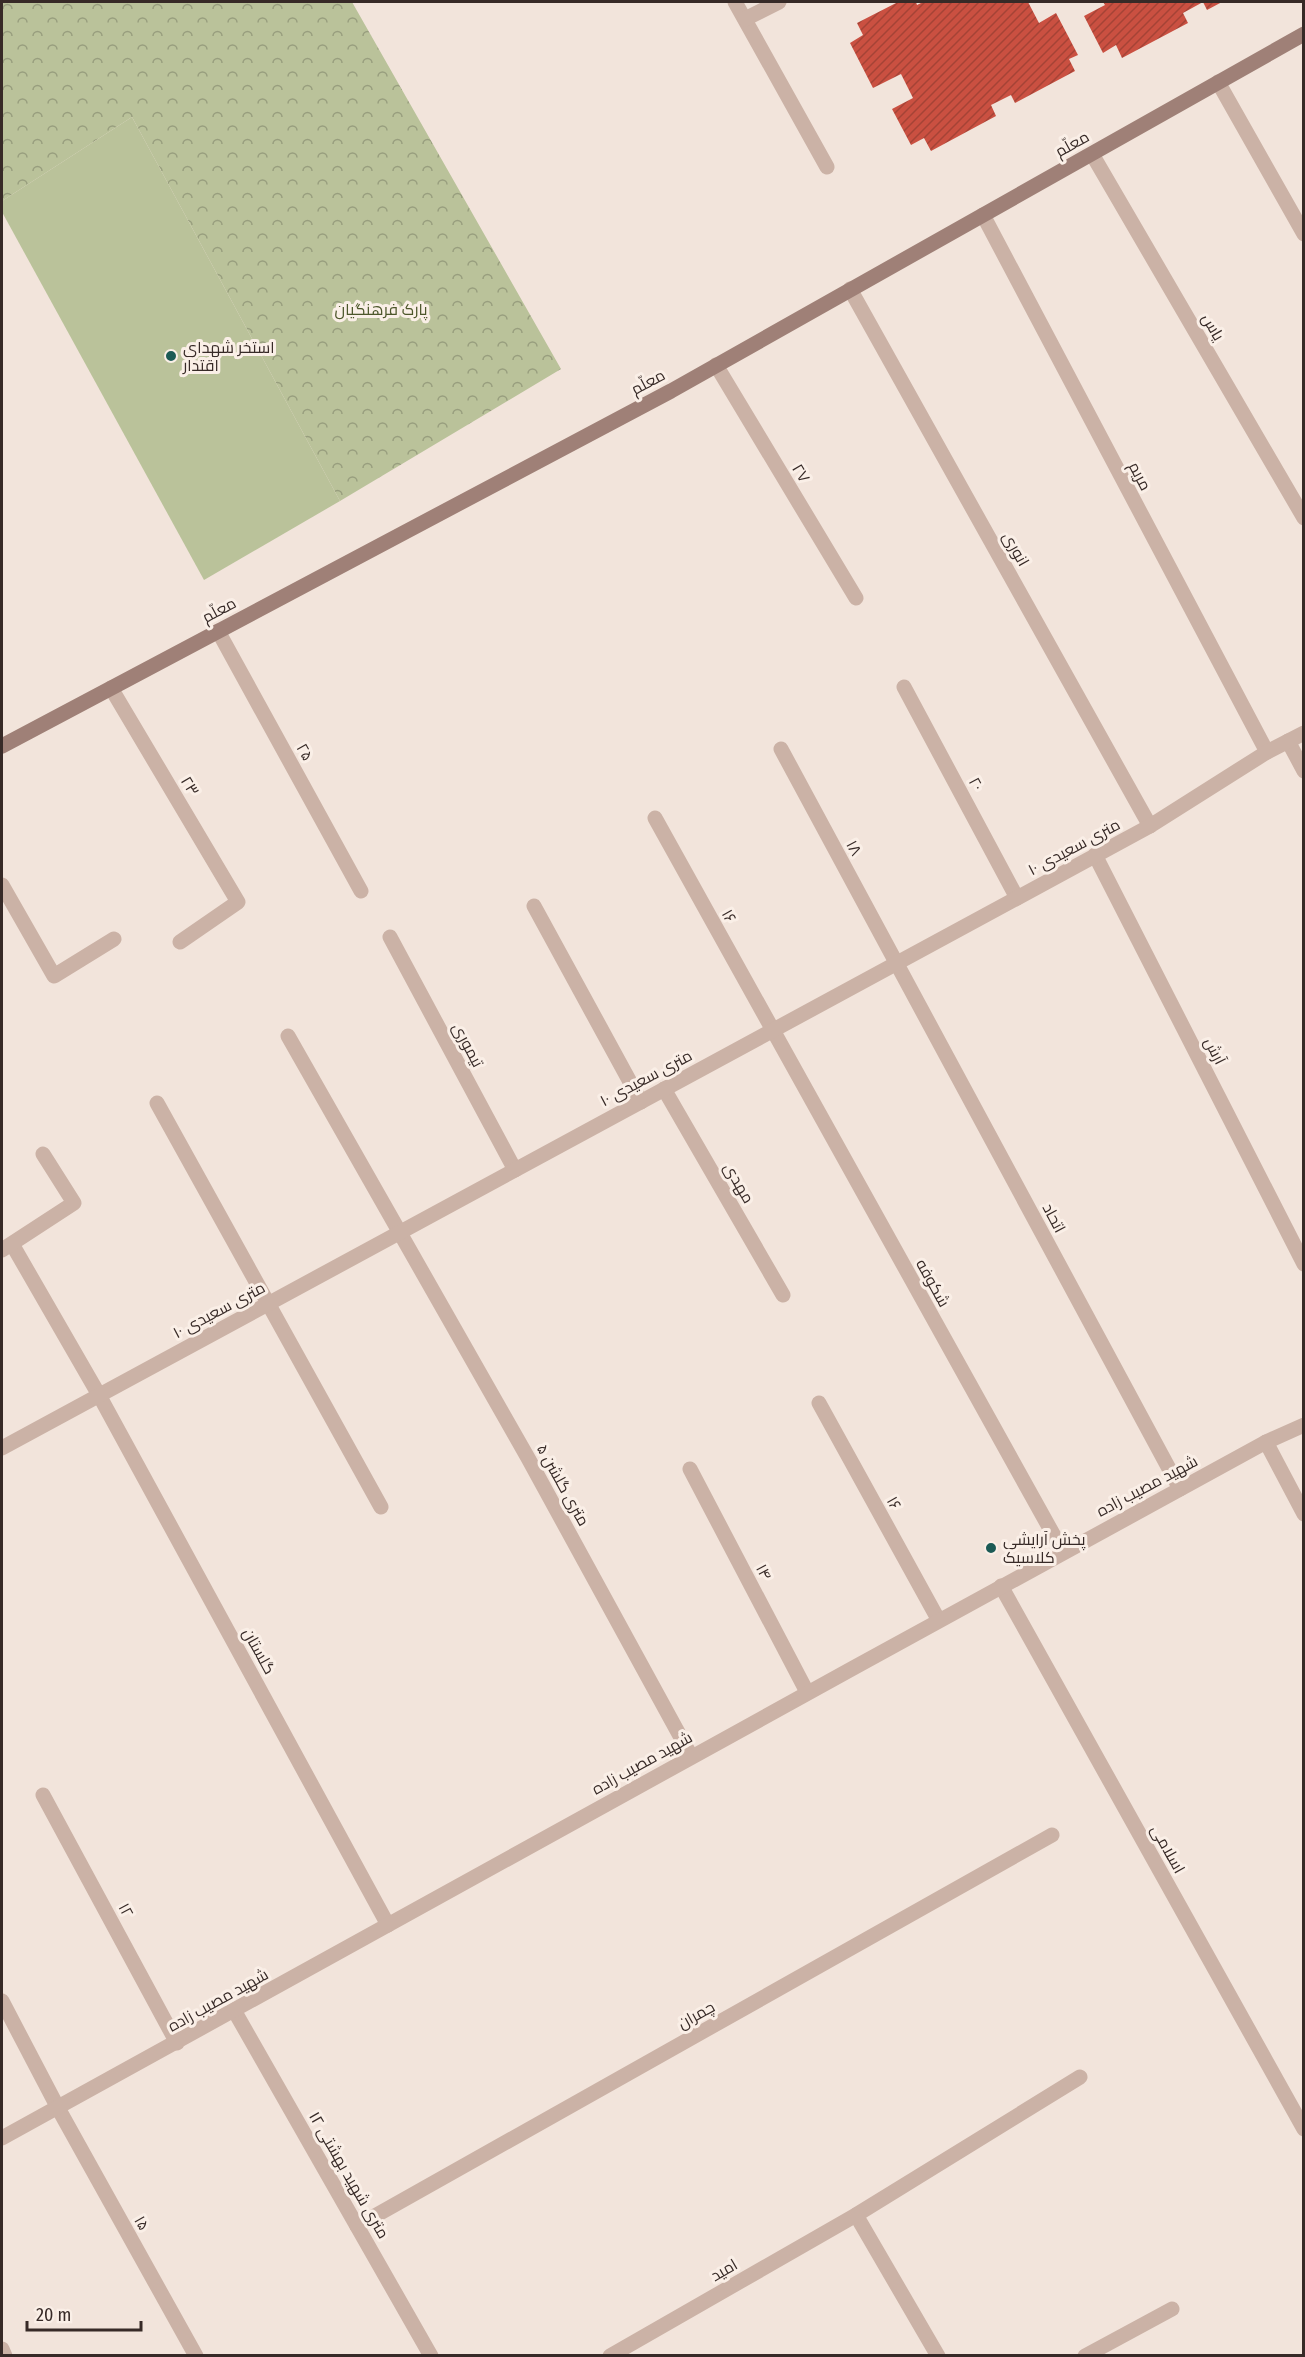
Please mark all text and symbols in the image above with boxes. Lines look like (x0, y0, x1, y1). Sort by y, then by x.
street label: معلّم (1051, 126, 1093, 163)
park label: پارک فرهنگیان (335, 300, 428, 321)
street label: یاس (1197, 310, 1229, 345)
place label: استخر شهدای اقتدار (182, 338, 274, 375)
marker: استخر شهدای اقتدار (164, 349, 178, 363)
street label: معلّم (627, 365, 669, 401)
street label: مریم (1123, 458, 1155, 495)
street label: ۲۷ (788, 460, 814, 486)
street label: انوری (998, 528, 1033, 570)
street label: معلّم (198, 593, 240, 629)
street label: ۲۵ (293, 740, 317, 764)
street label: ۲۳ (177, 773, 203, 799)
street label: ۲۰ (965, 774, 987, 794)
street label: ۱۰ متری سعیدی (1025, 815, 1124, 880)
street label: ۱۸ (842, 837, 866, 859)
street label: ۱۶ (718, 906, 740, 926)
street label: تیموری (448, 1020, 488, 1072)
street label: آرش (1199, 1034, 1230, 1069)
street label: ۱۰ متری سعیدی (597, 1046, 696, 1111)
street label: مهدی (719, 1159, 758, 1207)
street label: اتحاد (1038, 1200, 1070, 1236)
street label: شکوفه (912, 1256, 954, 1310)
street label: ۱۰ متری سعیدی (170, 1278, 269, 1343)
street label: ۵ متری گلشن (532, 1441, 593, 1530)
street label: شهید مصیب زاده (1093, 1451, 1201, 1522)
street label: ۱۶ (883, 1493, 905, 1513)
place label: پخش آرایشی کلاسیک (1003, 1530, 1086, 1567)
marker: پخش آرایشی کلاسیک (984, 1541, 998, 1555)
street label: ۱۴ (752, 1561, 776, 1583)
street label: گلستان (238, 1625, 279, 1678)
street label: شهید مصیب زاده (588, 1728, 696, 1799)
street label: اسلامی (1146, 1821, 1189, 1877)
street label: ۱۲ (114, 1900, 138, 1920)
street label: شهید مصیب زاده (164, 1965, 272, 2036)
street label: چمران (674, 1997, 719, 2035)
street label: ۱۲ متری شهید بهشتی (304, 2108, 393, 2242)
street label: ۱۵ (130, 2212, 154, 2234)
street label: امید (707, 2255, 741, 2285)
scale bar (27, 2294, 141, 2332)
text: 20 m (36, 2304, 71, 2326)

